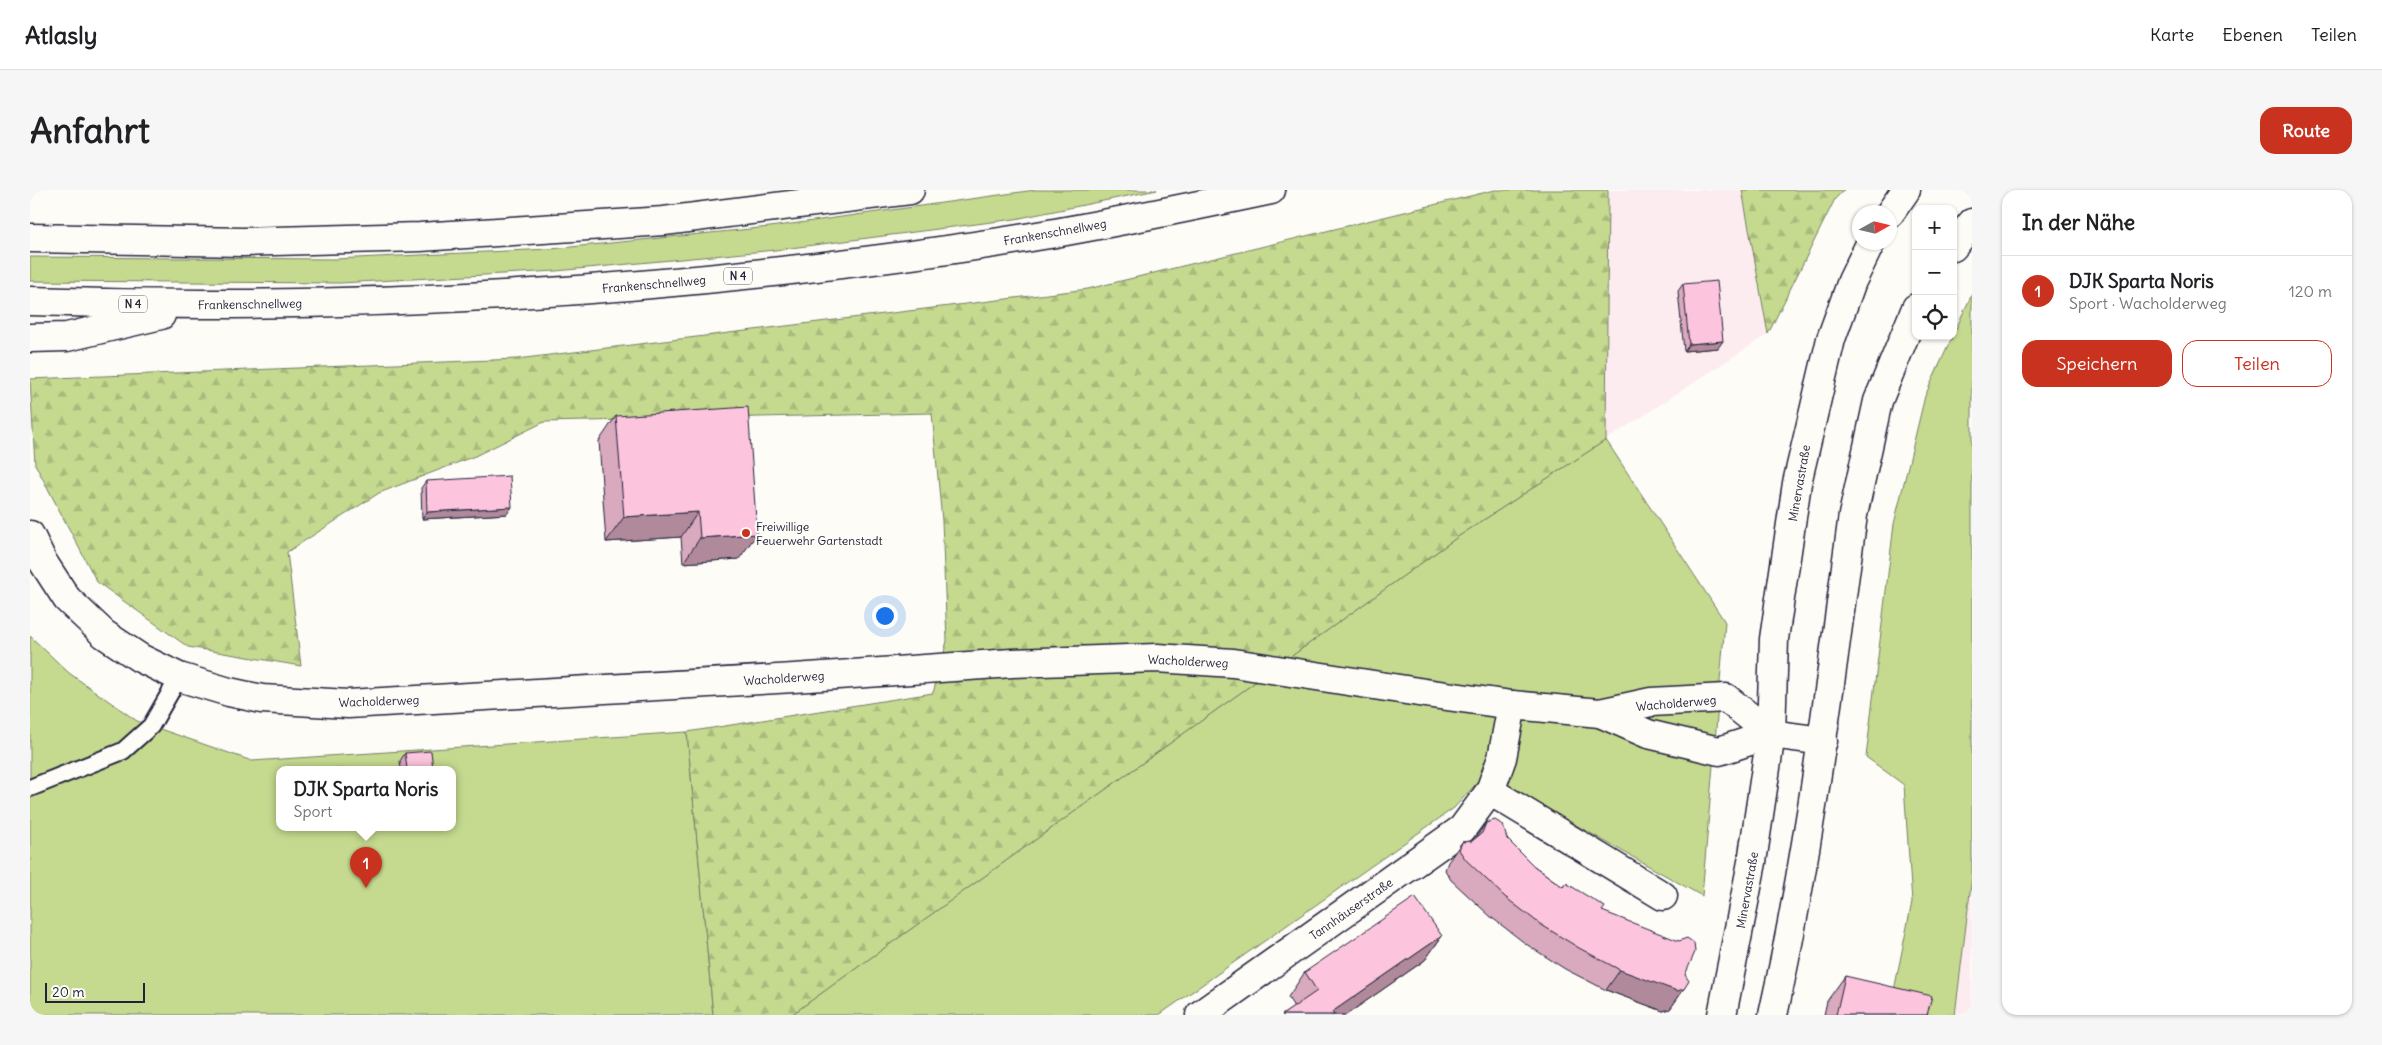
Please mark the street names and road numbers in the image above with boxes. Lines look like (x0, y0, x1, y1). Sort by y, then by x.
street label: Frankenschnellweg (1002, 216, 1108, 248)
road number: N 4 (724, 268, 752, 284)
street label: Frankenschnellweg (601, 272, 707, 296)
road number: N 4 (119, 296, 147, 312)
street label: Frankenschnellweg (198, 296, 302, 312)
street label: Minervastraße (1785, 444, 1813, 522)
street label: Wacholderweg (1147, 651, 1229, 671)
street label: Wacholderweg (743, 668, 825, 688)
street label: Wacholderweg (338, 692, 420, 710)
street label: Wacholderweg (1635, 692, 1717, 714)
street label: Minervastraße (1733, 851, 1761, 929)
street label: Tannhäuserstraße (1307, 875, 1395, 943)

